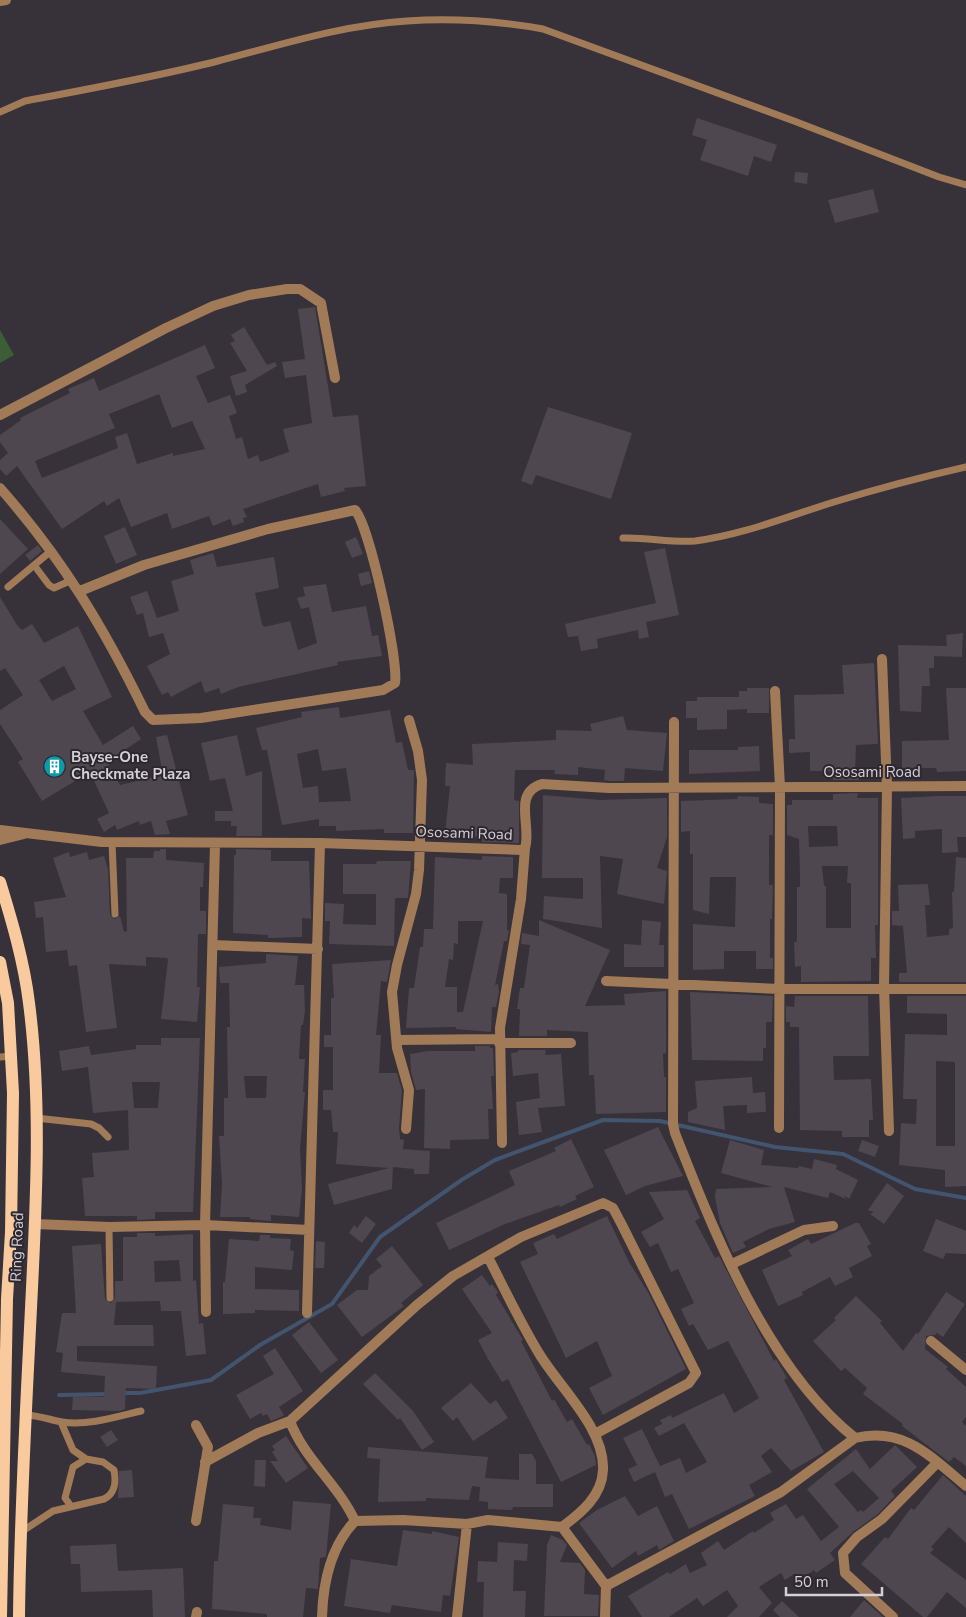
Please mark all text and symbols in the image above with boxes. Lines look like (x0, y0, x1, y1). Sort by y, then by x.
place label: Bayse-One Checkmate Plaza (71, 747, 190, 784)
building icon: Bayse-One Checkmate Plaza (43, 754, 67, 778)
street label: Ososami Road (823, 762, 921, 782)
street label: Ososami Road (415, 821, 513, 845)
street label: Ring Road (6, 1212, 28, 1282)
scale bar (786, 1564, 882, 1596)
text: 50 m (794, 1572, 829, 1592)

